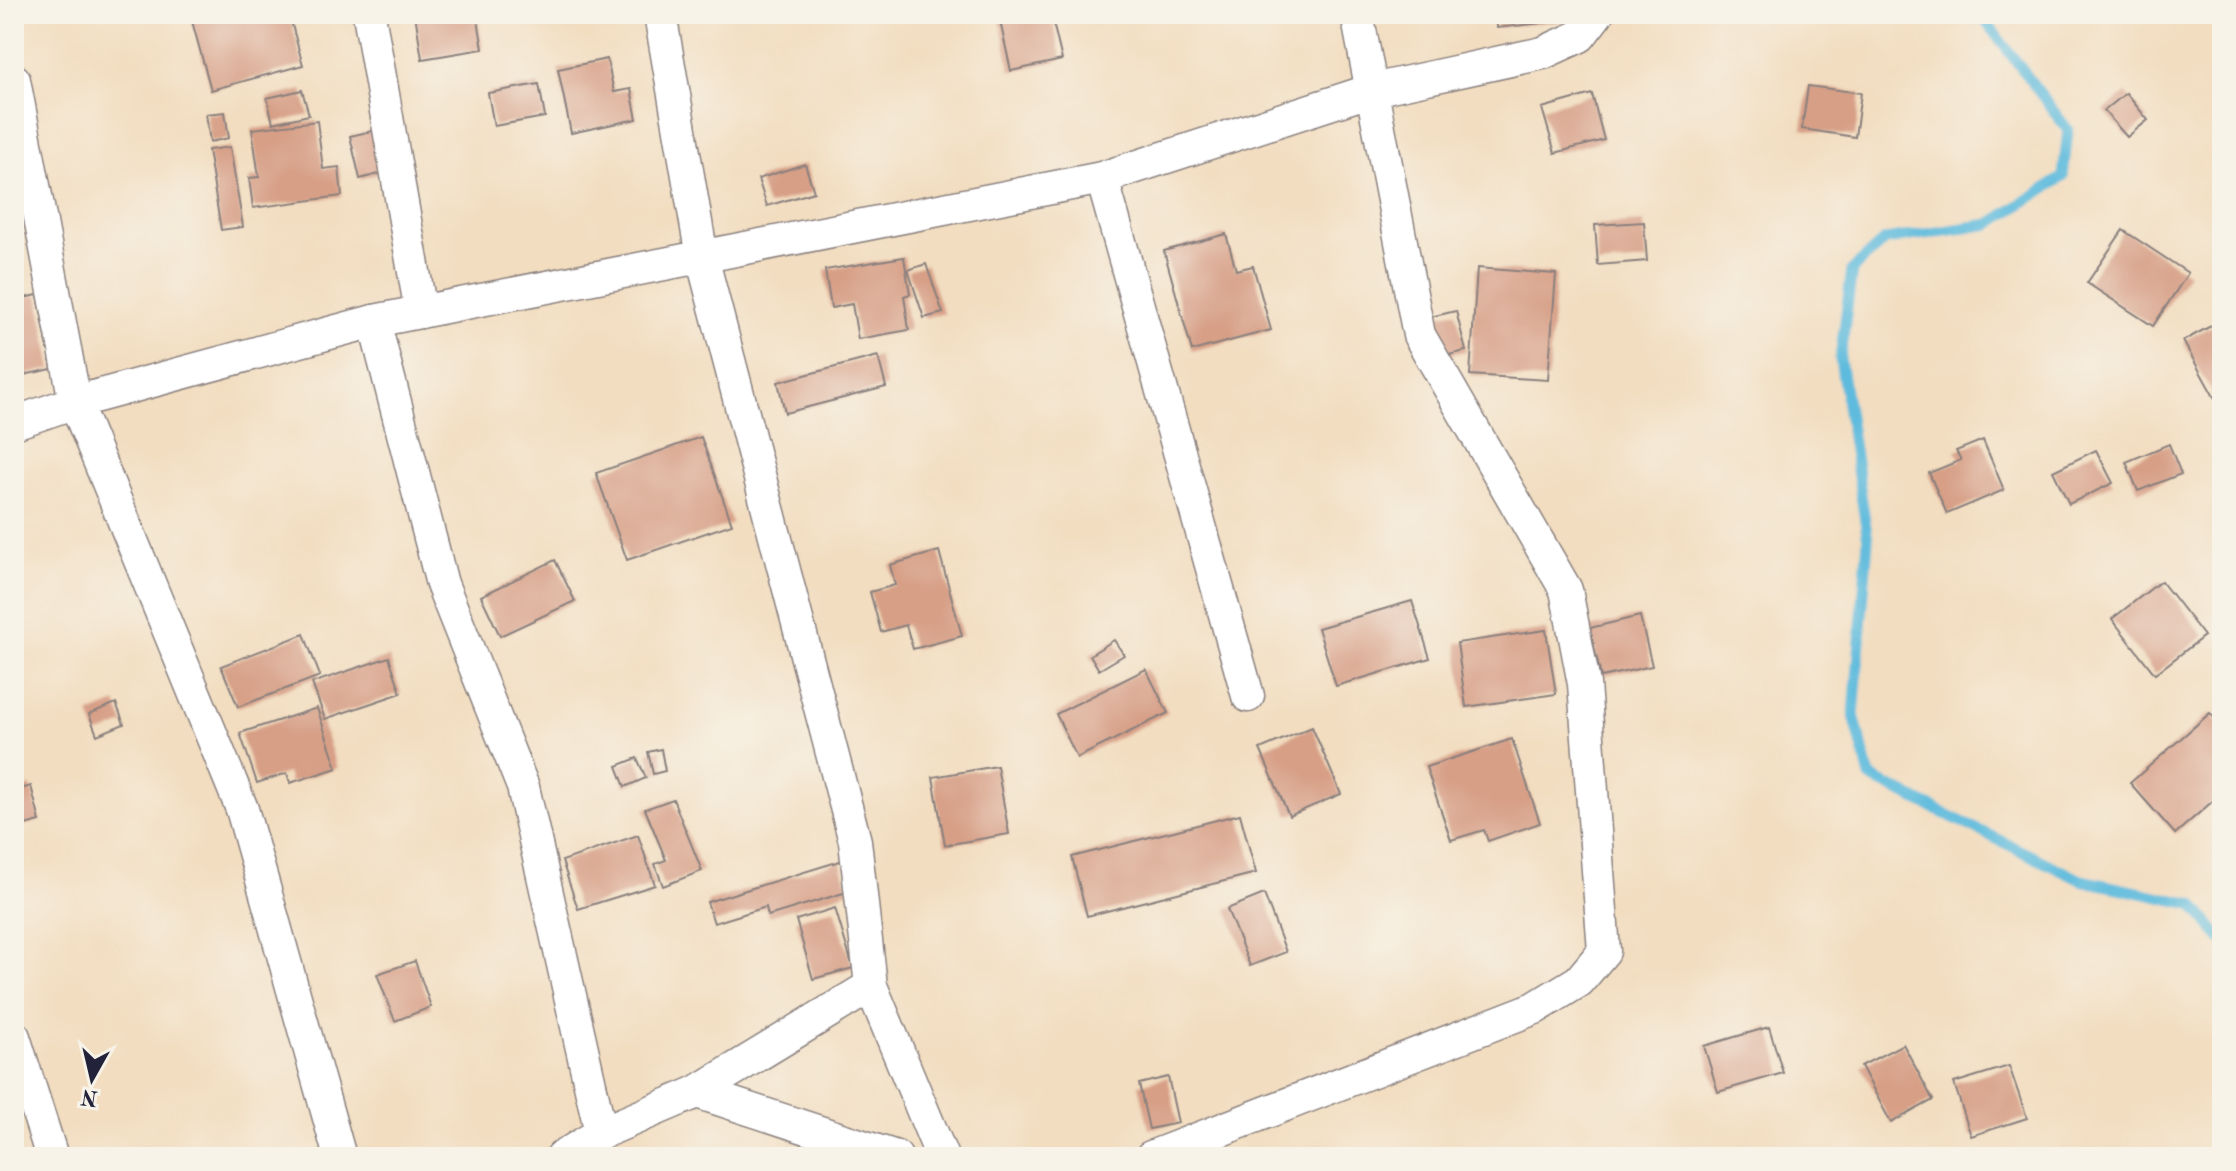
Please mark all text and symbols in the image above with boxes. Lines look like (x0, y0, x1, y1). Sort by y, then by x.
north arrow (52, 1039, 132, 1119)
text: N (79, 1085, 99, 1109)

